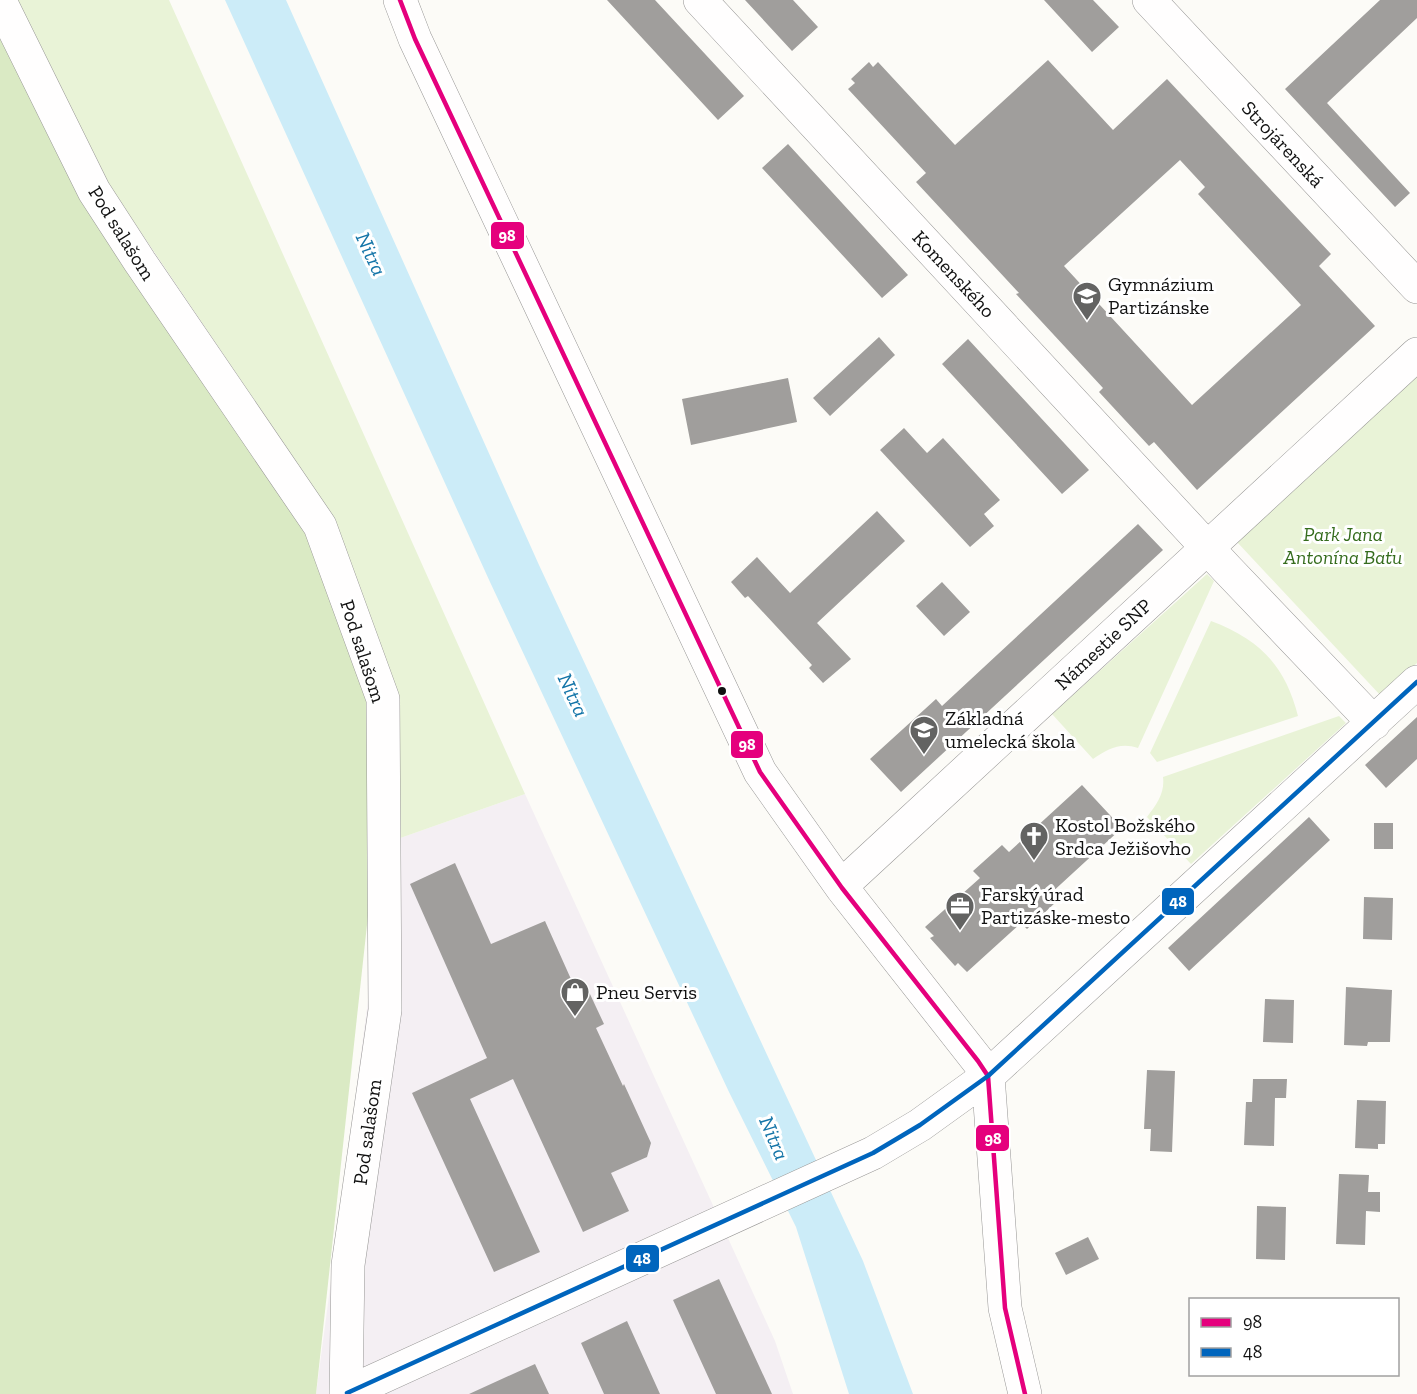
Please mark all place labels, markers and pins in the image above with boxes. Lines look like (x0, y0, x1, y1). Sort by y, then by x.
place label: Gymnázium Partizánske (1108, 272, 1215, 319)
school or university icon: Gymnázium Partizánske (1071, 280, 1103, 322)
unlabelled marker (716, 685, 728, 697)
place label: Základná umelecká škola (945, 706, 1076, 753)
school or university icon: Základná umelecká škola (908, 714, 940, 756)
place label: Kostol Božského Srdca Ježišovho (1055, 813, 1195, 860)
church icon: Kostol Božského Srdca Ježišovho (1018, 820, 1050, 862)
place label: Farský úrad Partizáske-mesto (981, 882, 1130, 929)
office icon: Farský úrad Partizáske-mesto (944, 890, 976, 932)
shop icon: Pneu Servis (559, 976, 591, 1018)
place label: Pneu Servis (596, 980, 697, 1004)

